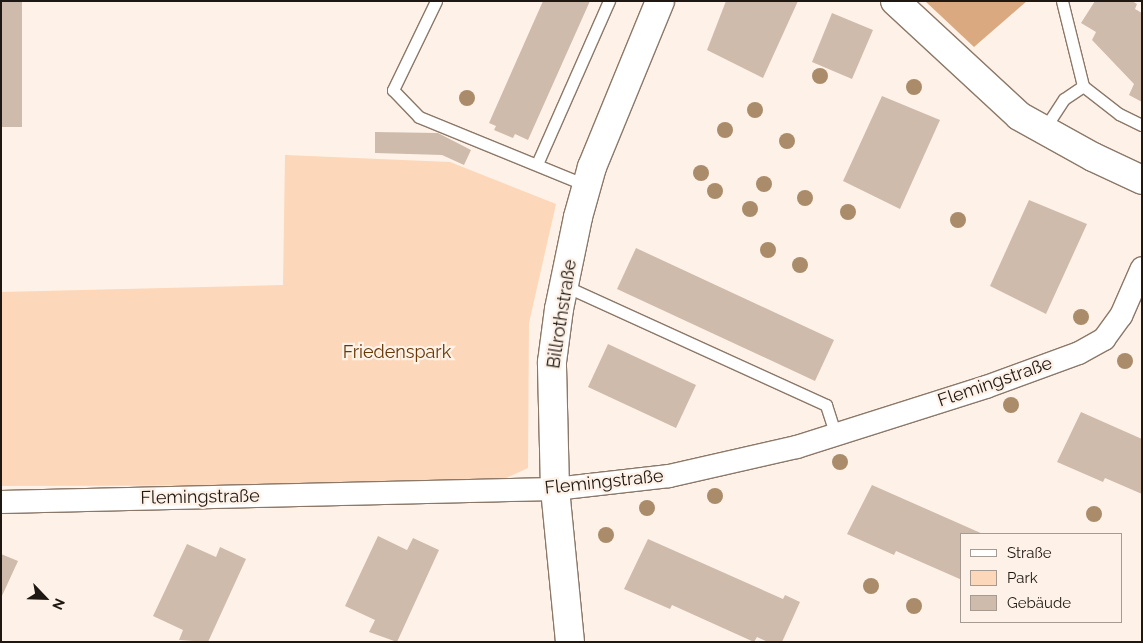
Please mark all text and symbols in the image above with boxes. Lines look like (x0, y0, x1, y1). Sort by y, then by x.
street label: Billrothstraße (543, 258, 581, 370)
park label: Friedenspark (343, 341, 451, 363)
street label: Flemingstraße (935, 352, 1055, 412)
street label: Flemingstraße (543, 465, 665, 499)
street label: Flemingstraße (140, 485, 260, 509)
legend (960, 533, 1123, 623)
text: Straße (1007, 544, 1051, 562)
text: Park (1007, 569, 1038, 587)
north arrow (20, 573, 70, 623)
text: Gebäude (1007, 594, 1071, 612)
text: N (49, 596, 68, 612)

